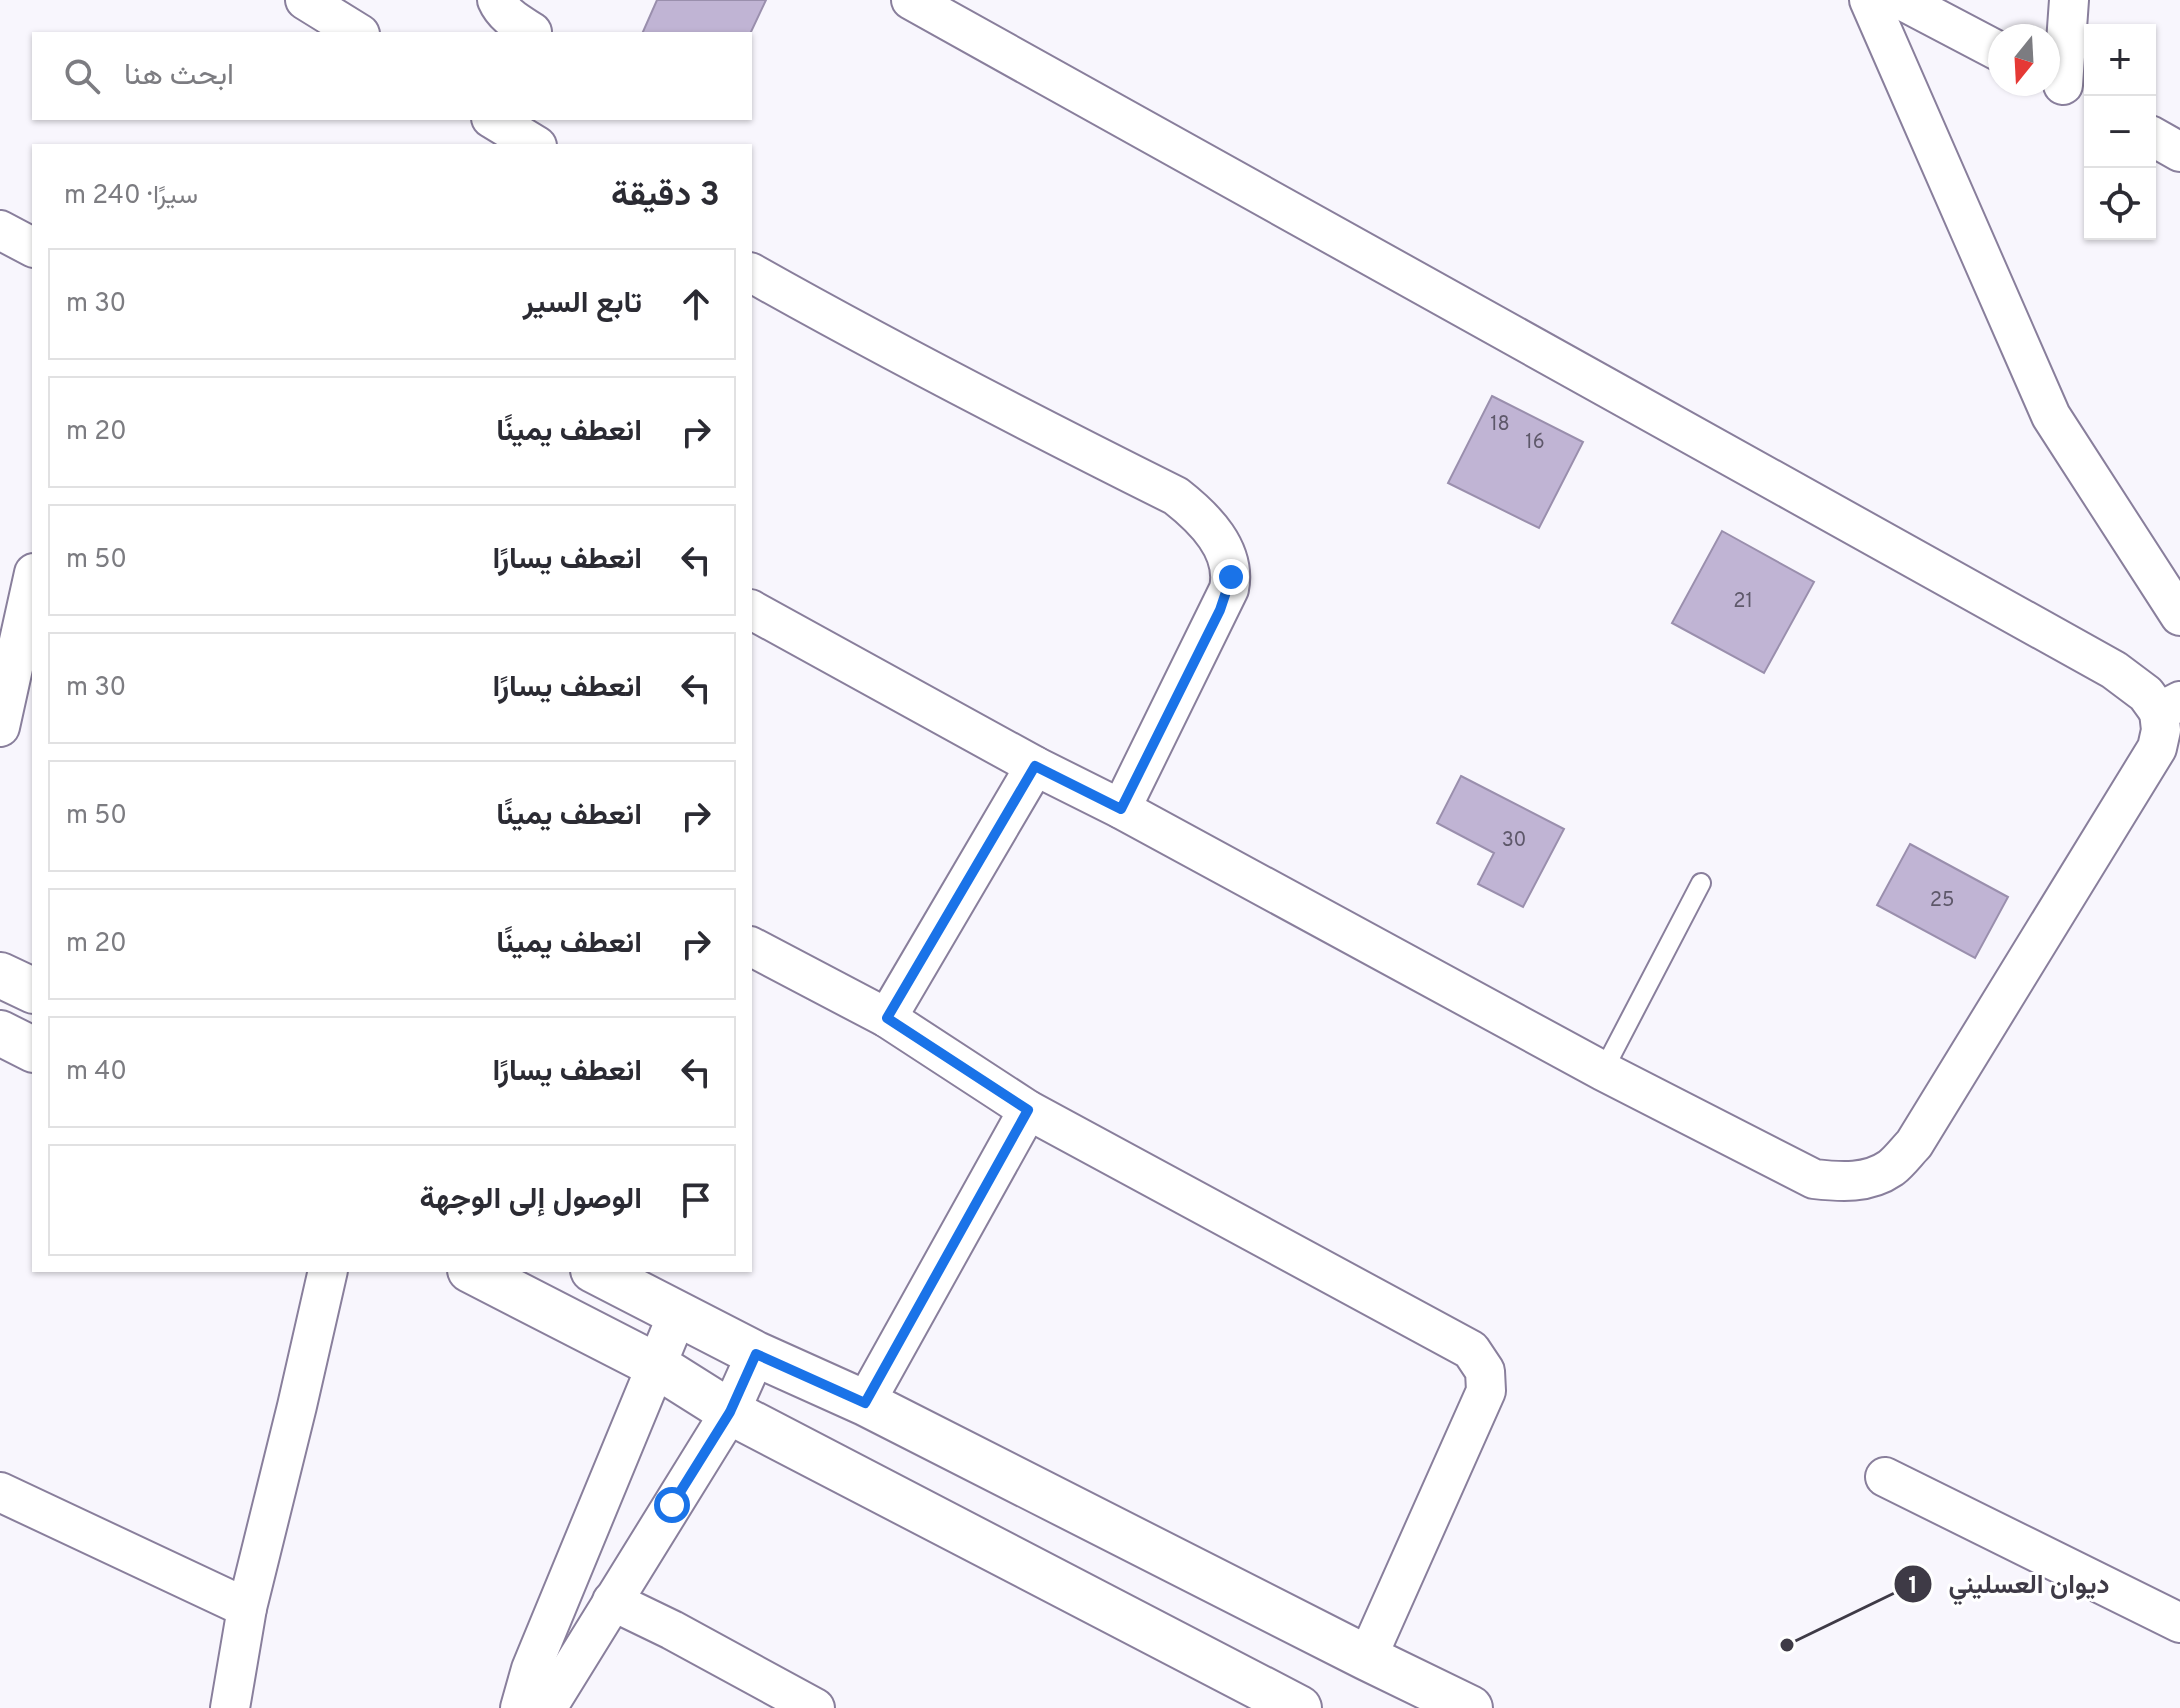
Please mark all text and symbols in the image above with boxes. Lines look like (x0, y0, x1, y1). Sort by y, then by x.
north arrow (1988, 24, 2060, 96)
map controls (2084, 24, 2156, 240)
button: + (2084, 24, 2156, 96)
search box (32, 32, 752, 120)
icon: search (60, 54, 104, 98)
text: ابحث هنا (124, 58, 234, 95)
button: − (2084, 96, 2156, 168)
button: locate (2084, 168, 2156, 240)
text: 3 دقيقة (611, 175, 720, 218)
text: سيرًا · 240 m (64, 180, 198, 213)
icon: ahead (674, 282, 718, 326)
text: تابع السير (523, 286, 642, 323)
text: 30 m (66, 288, 126, 321)
icon: right (674, 410, 718, 454)
house number: 18 (1490, 412, 1510, 438)
text: انعطف يمينًا (496, 414, 642, 451)
text: 20 m (66, 416, 127, 449)
house number: 16 (1525, 430, 1545, 456)
icon: left (674, 538, 718, 582)
text: انعطف يسارًا (493, 542, 642, 579)
text: 50 m (66, 544, 127, 577)
route end (1213, 559, 1249, 595)
house number: 21 (1733, 589, 1753, 615)
icon: left (674, 666, 718, 710)
text: انعطف يسارًا (493, 670, 642, 707)
text: 30 m (66, 672, 126, 705)
icon: right (674, 794, 718, 838)
text: انعطف يمينًا (496, 798, 642, 835)
text: 50 m (66, 800, 127, 833)
house number: 30 (1502, 828, 1526, 854)
house number: 25 (1930, 888, 1954, 914)
icon: right (674, 922, 718, 966)
text: انعطف يمينًا (496, 926, 642, 963)
text: 20 m (66, 928, 127, 961)
icon: left (674, 1050, 718, 1094)
text: انعطف يسارًا (493, 1054, 642, 1091)
text: 40 m (66, 1056, 127, 1089)
icon: arrive (674, 1178, 718, 1222)
text: الوصول إلى الوجهة (420, 1182, 642, 1219)
route start (654, 1487, 690, 1523)
callout: ديوان العسليني (1893, 1559, 2126, 1609)
text: ديوان العسليني (1949, 1570, 2109, 1606)
text: 1 (1908, 1572, 1918, 1602)

